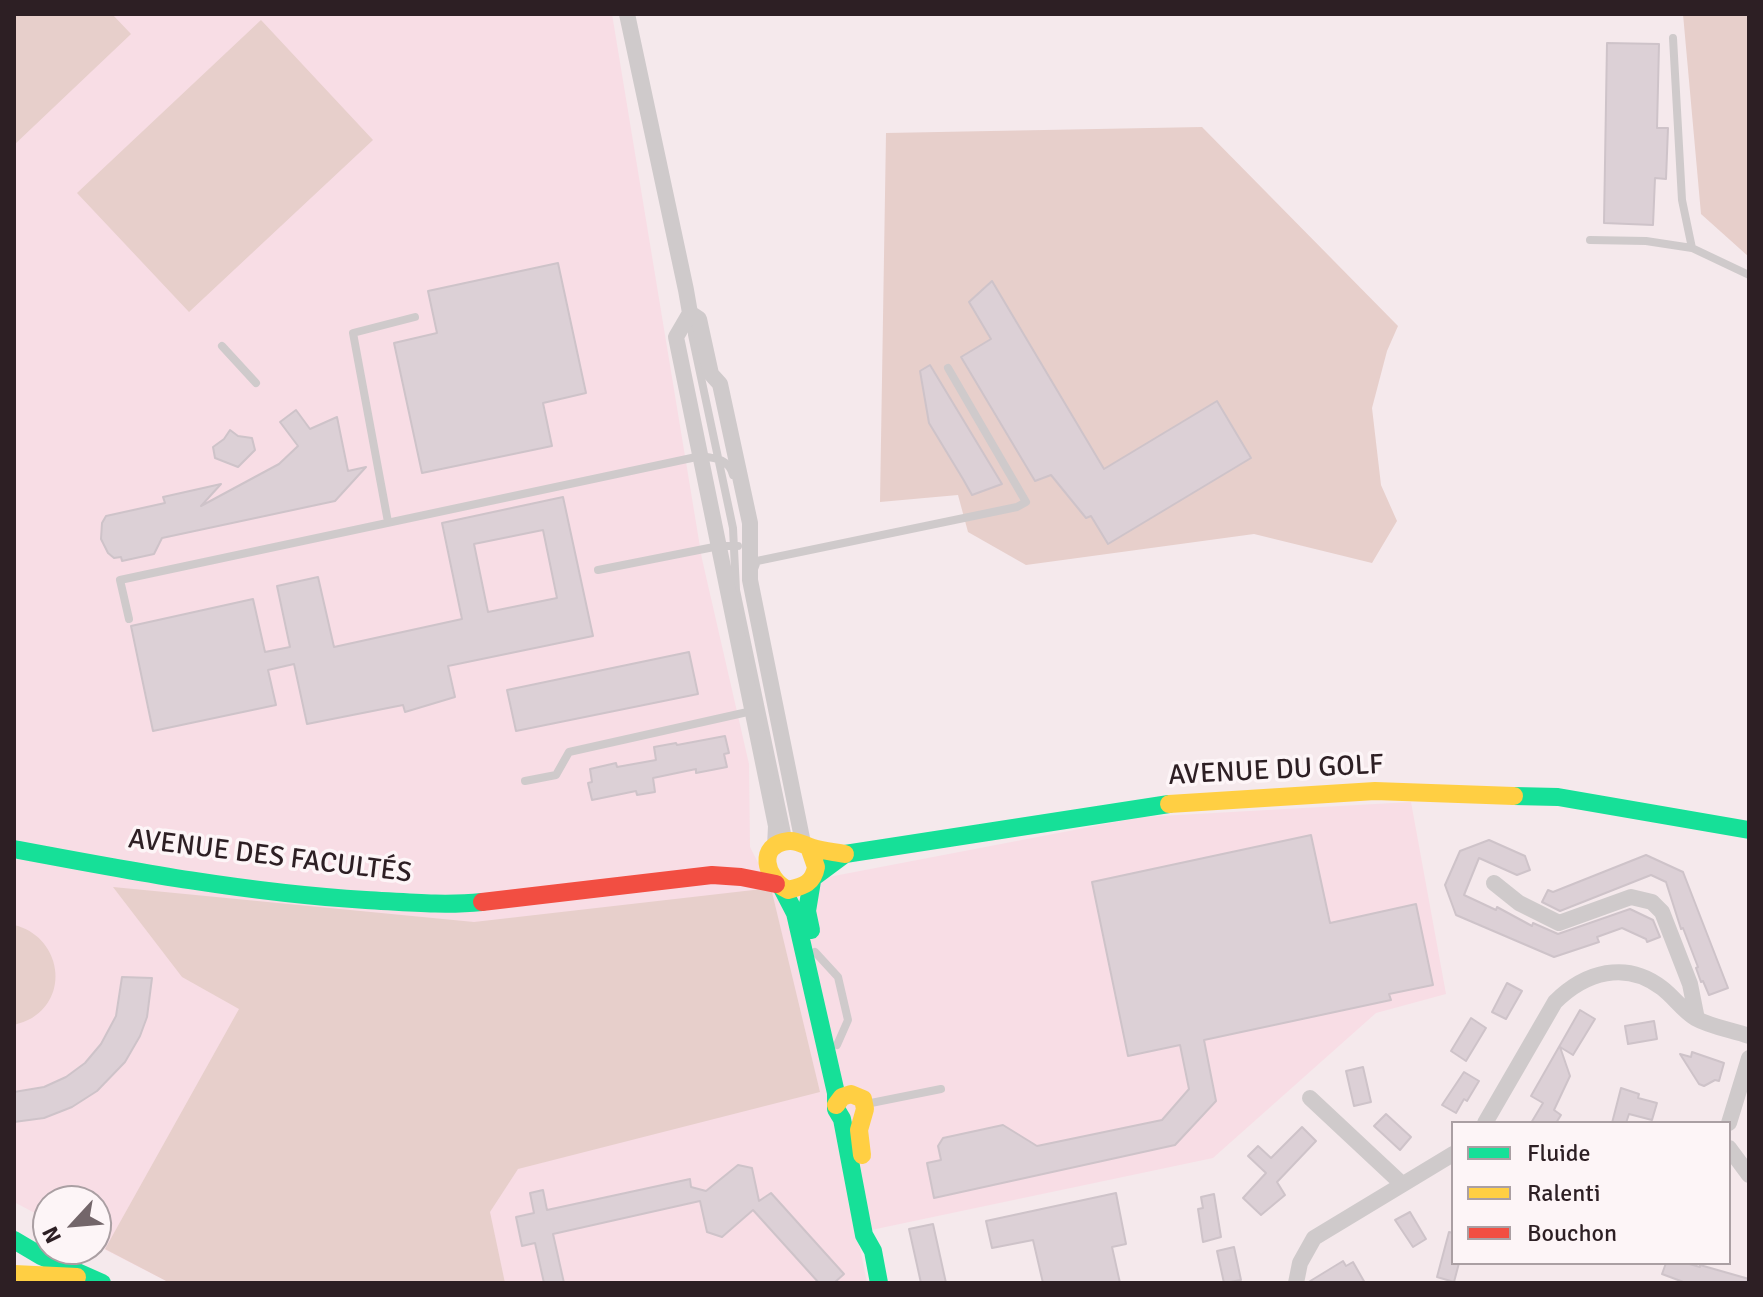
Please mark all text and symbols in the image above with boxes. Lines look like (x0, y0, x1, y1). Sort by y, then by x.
street label: AVENUE DU GOLF (1167, 749, 1385, 793)
street label: AVENUE DES FACULTÉS (126, 823, 414, 891)
legend (1451, 1121, 1731, 1265)
text: Fluide (1527, 1138, 1591, 1168)
text: Ralenti (1527, 1178, 1600, 1208)
north arrow (32, 1185, 112, 1265)
text: Bouchon (1527, 1218, 1617, 1248)
text: N (36, 1222, 67, 1248)

